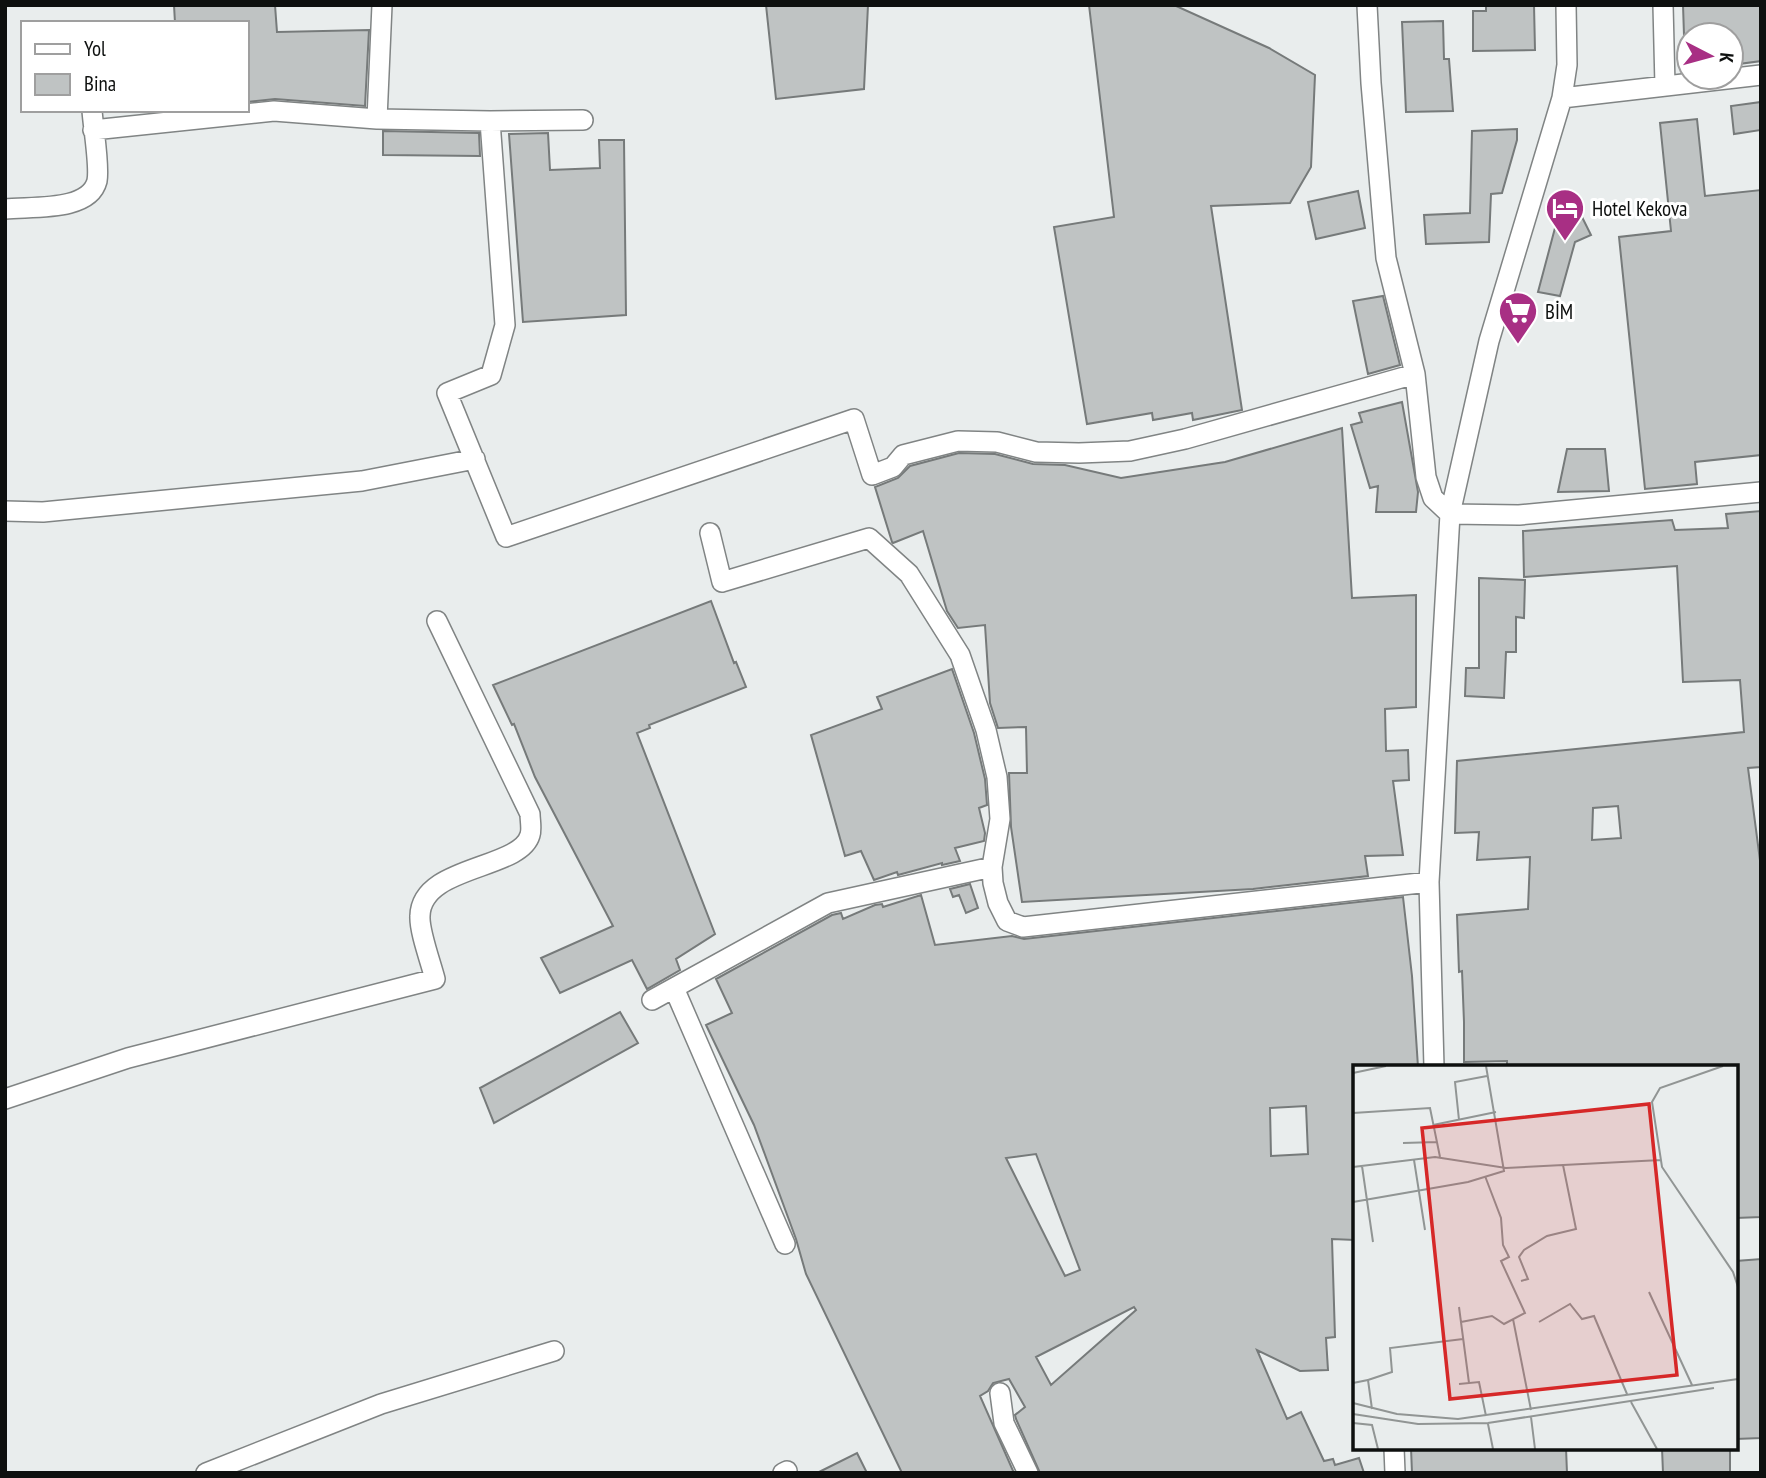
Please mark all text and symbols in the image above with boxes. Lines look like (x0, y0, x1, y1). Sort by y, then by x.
legend (21, 21, 248, 112)
north arrow (1675, 21, 1745, 91)
text: Yol (84, 35, 106, 62)
text: K (1714, 52, 1739, 64)
text: Bina (84, 70, 116, 97)
hotel icon: Hotel Kekova (1544, 187, 1586, 242)
place label: Hotel Kekova (1592, 195, 1688, 222)
supermarket icon: BİM (1497, 290, 1539, 345)
place label: BİM (1545, 298, 1573, 325)
inset map (1353, 1065, 1738, 1450)

